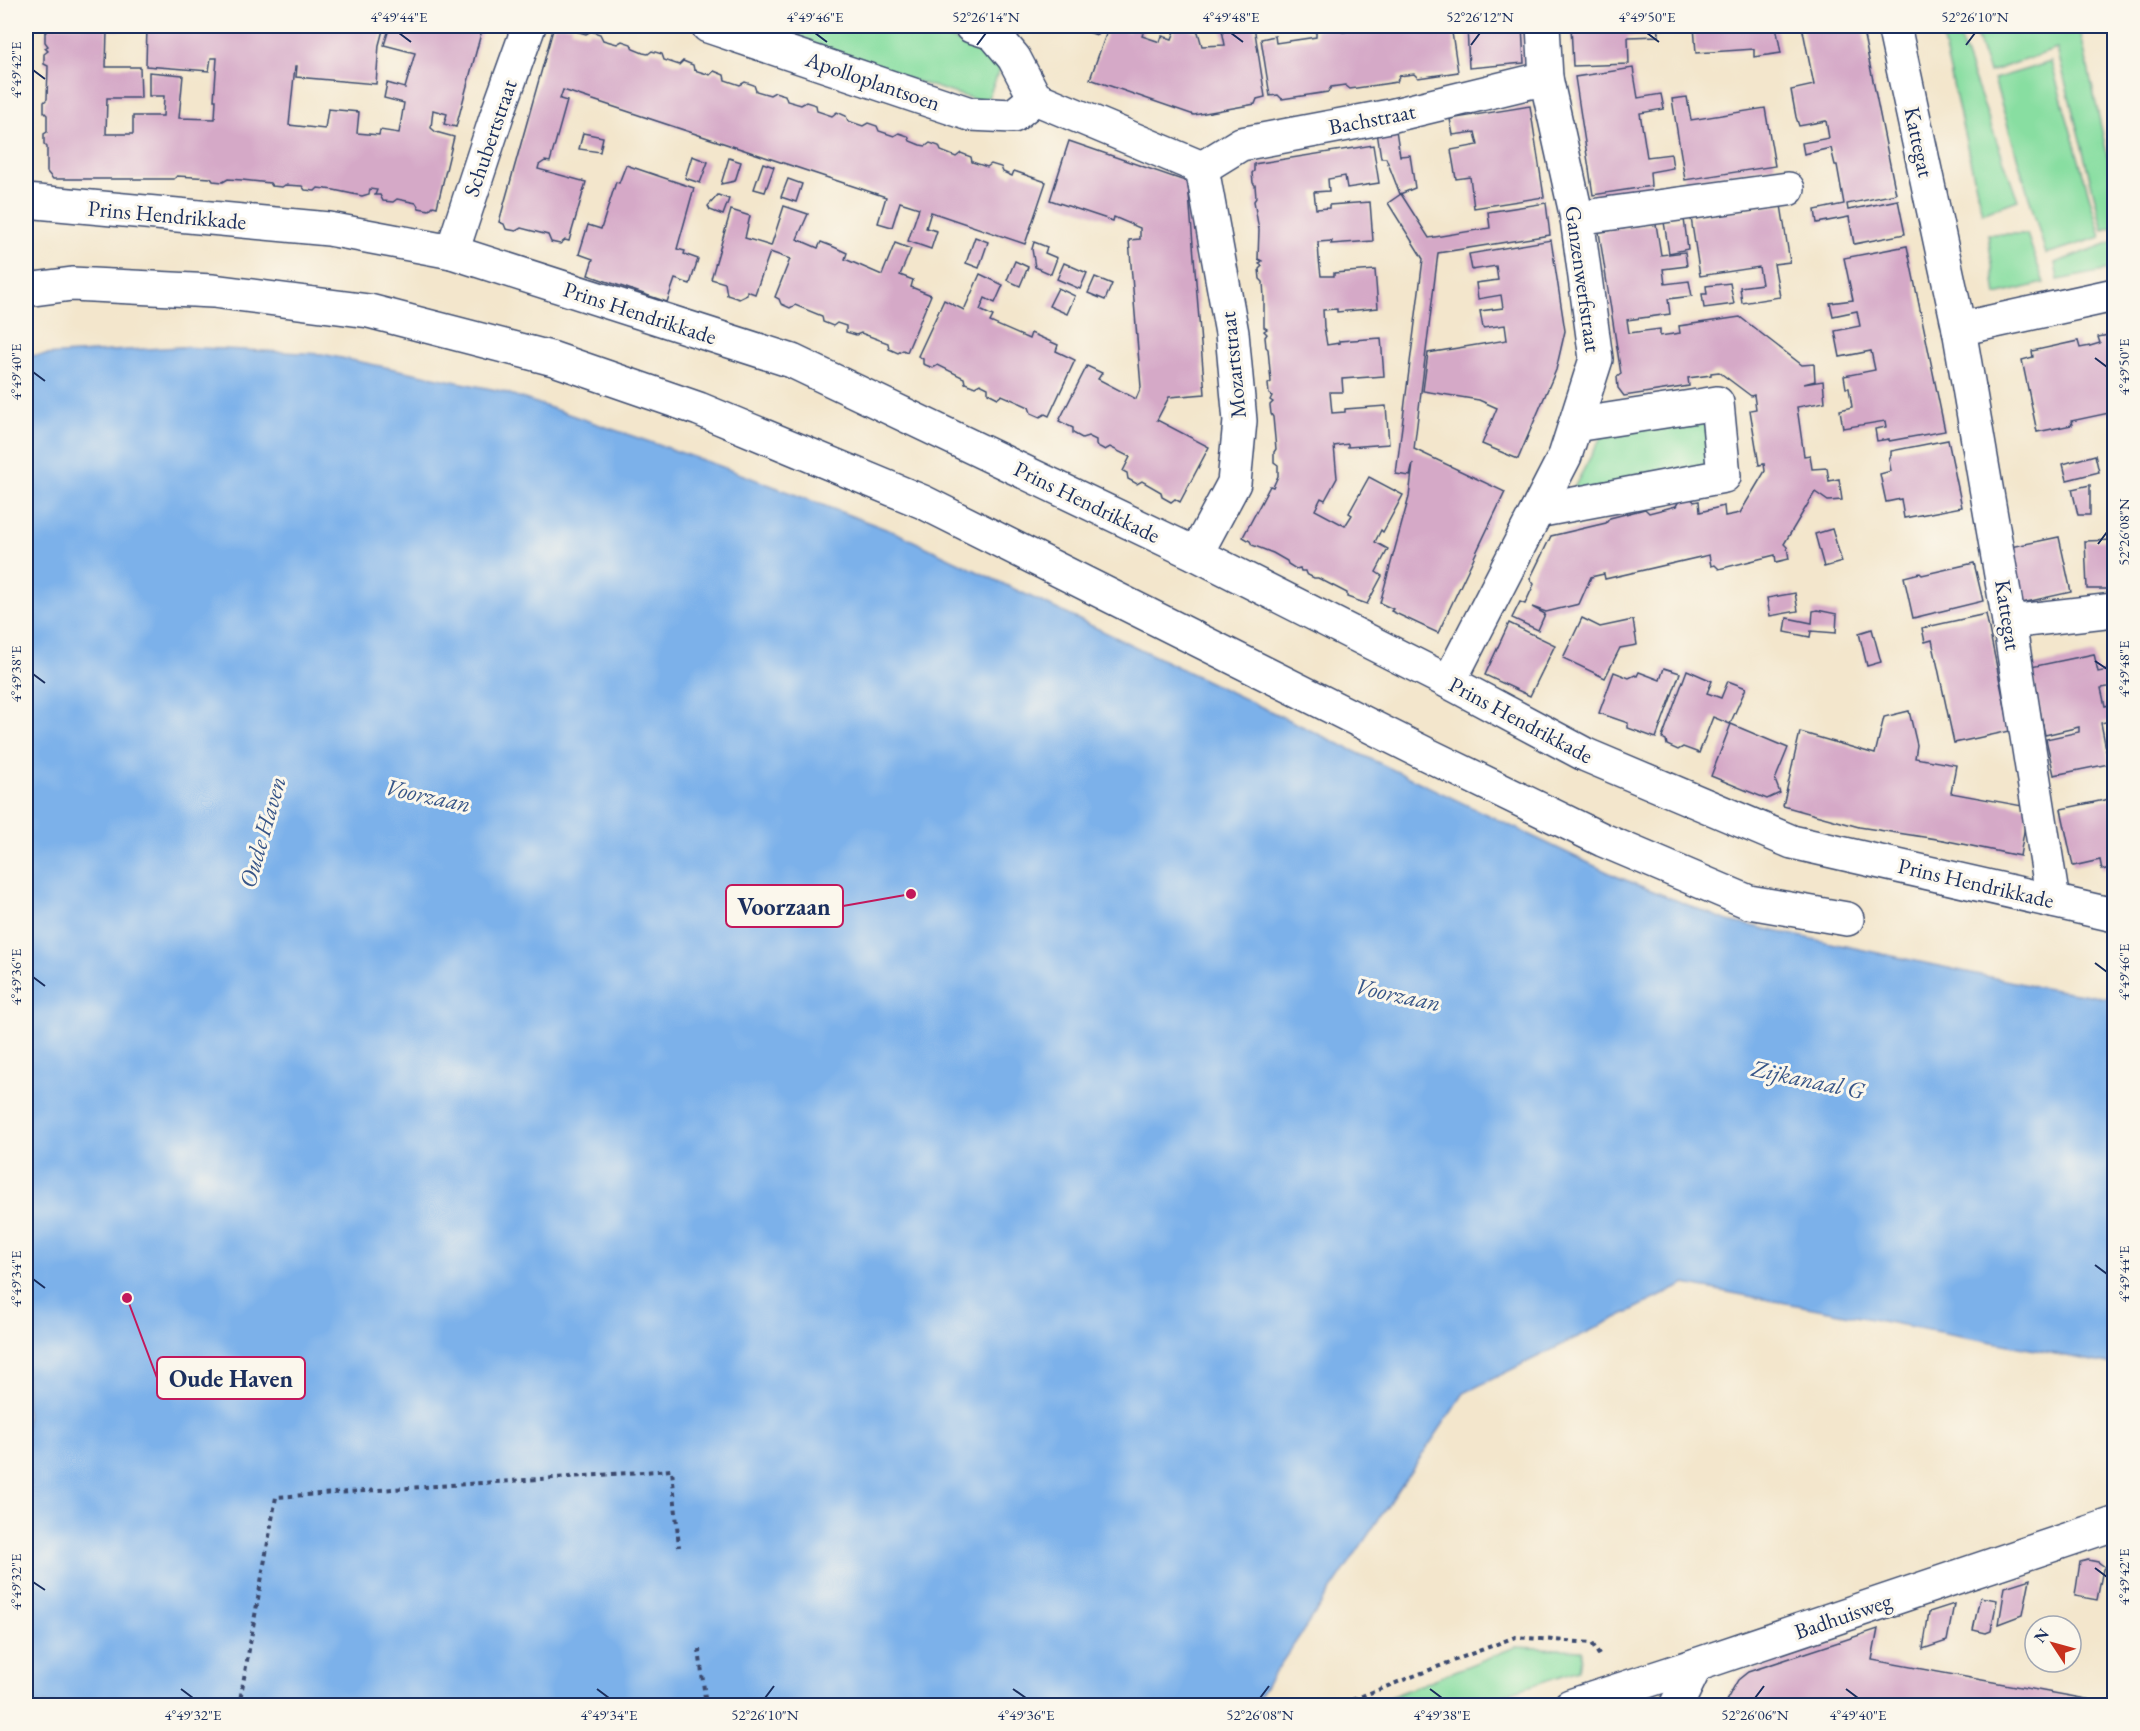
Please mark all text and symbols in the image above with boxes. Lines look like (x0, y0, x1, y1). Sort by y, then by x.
text: 4°49'44"E (371, 7, 428, 26)
text: 4°49'46"E (787, 7, 844, 26)
text: 52°26'14"N (952, 7, 1020, 26)
text: 4°49'48"E (1203, 7, 1260, 26)
text: 52°26'12"N (1446, 7, 1514, 26)
text: 4°49'50"E (1619, 7, 1676, 26)
text: 52°26'10"N (1941, 7, 2009, 26)
text: 4°49'42"E (6, 41, 25, 98)
street label: Apolloplantsoen (801, 44, 945, 118)
street label: Schubertstraat (456, 75, 524, 200)
street label: Bachstraat (1326, 96, 1418, 142)
street label: Kattegat (1897, 104, 1941, 180)
street label: Prins Hendrikkade (87, 194, 248, 236)
street label: Ganzenwerfstraat (1558, 204, 1608, 354)
street label: Prins Hendrikkade (560, 275, 720, 351)
street label: Mozartstraat (1213, 310, 1253, 420)
text: 4°49'50"E (2114, 338, 2133, 395)
text: 4°49'40"E (6, 343, 25, 400)
street label: Prins Hendrikkade (1009, 454, 1165, 550)
text: 52°26'08"N (2114, 498, 2133, 566)
street label: Kattegat (1988, 577, 2028, 653)
text: 4°49'48"E (2114, 640, 2133, 697)
text: 4°49'38"E (6, 645, 25, 702)
street label: Prins Hendrikkade (1444, 670, 1598, 770)
water label: Voorzaan (382, 771, 474, 819)
water label: Oude Haven (231, 773, 293, 891)
street label: Prins Hendrikkade (1895, 851, 2057, 915)
callout: Voorzaan (726, 885, 843, 927)
text: Voorzaan (737, 891, 831, 922)
text: 4°49'46"E (2114, 943, 2133, 1000)
text: 4°49'36"E (6, 948, 25, 1005)
water label: Voorzaan (1352, 970, 1444, 1018)
water label: Zijkanaal G (1748, 1052, 1869, 1106)
text: 4°49'44"E (2114, 1245, 2133, 1302)
text: 4°49'34"E (6, 1250, 25, 1307)
callout: Oude Haven (157, 1357, 305, 1399)
text: Oude Haven (169, 1363, 293, 1394)
text: 4°49'42"E (2114, 1548, 2133, 1605)
text: 4°49'32"E (6, 1553, 25, 1610)
street label: Badhuisweg (1791, 1586, 1896, 1646)
north arrow (2023, 1614, 2083, 1674)
text: N (2029, 1624, 2054, 1647)
text: 4°49'32"E (165, 1705, 222, 1724)
text: 4°49'34"E (581, 1705, 638, 1724)
text: 52°26'10"N (731, 1705, 799, 1724)
text: 4°49'36"E (998, 1705, 1055, 1724)
text: 52°26'08"N (1226, 1705, 1294, 1724)
text: 4°49'38"E (1414, 1705, 1471, 1724)
text: 52°26'06"N (1721, 1705, 1789, 1724)
text: 4°49'40"E (1830, 1705, 1887, 1724)

